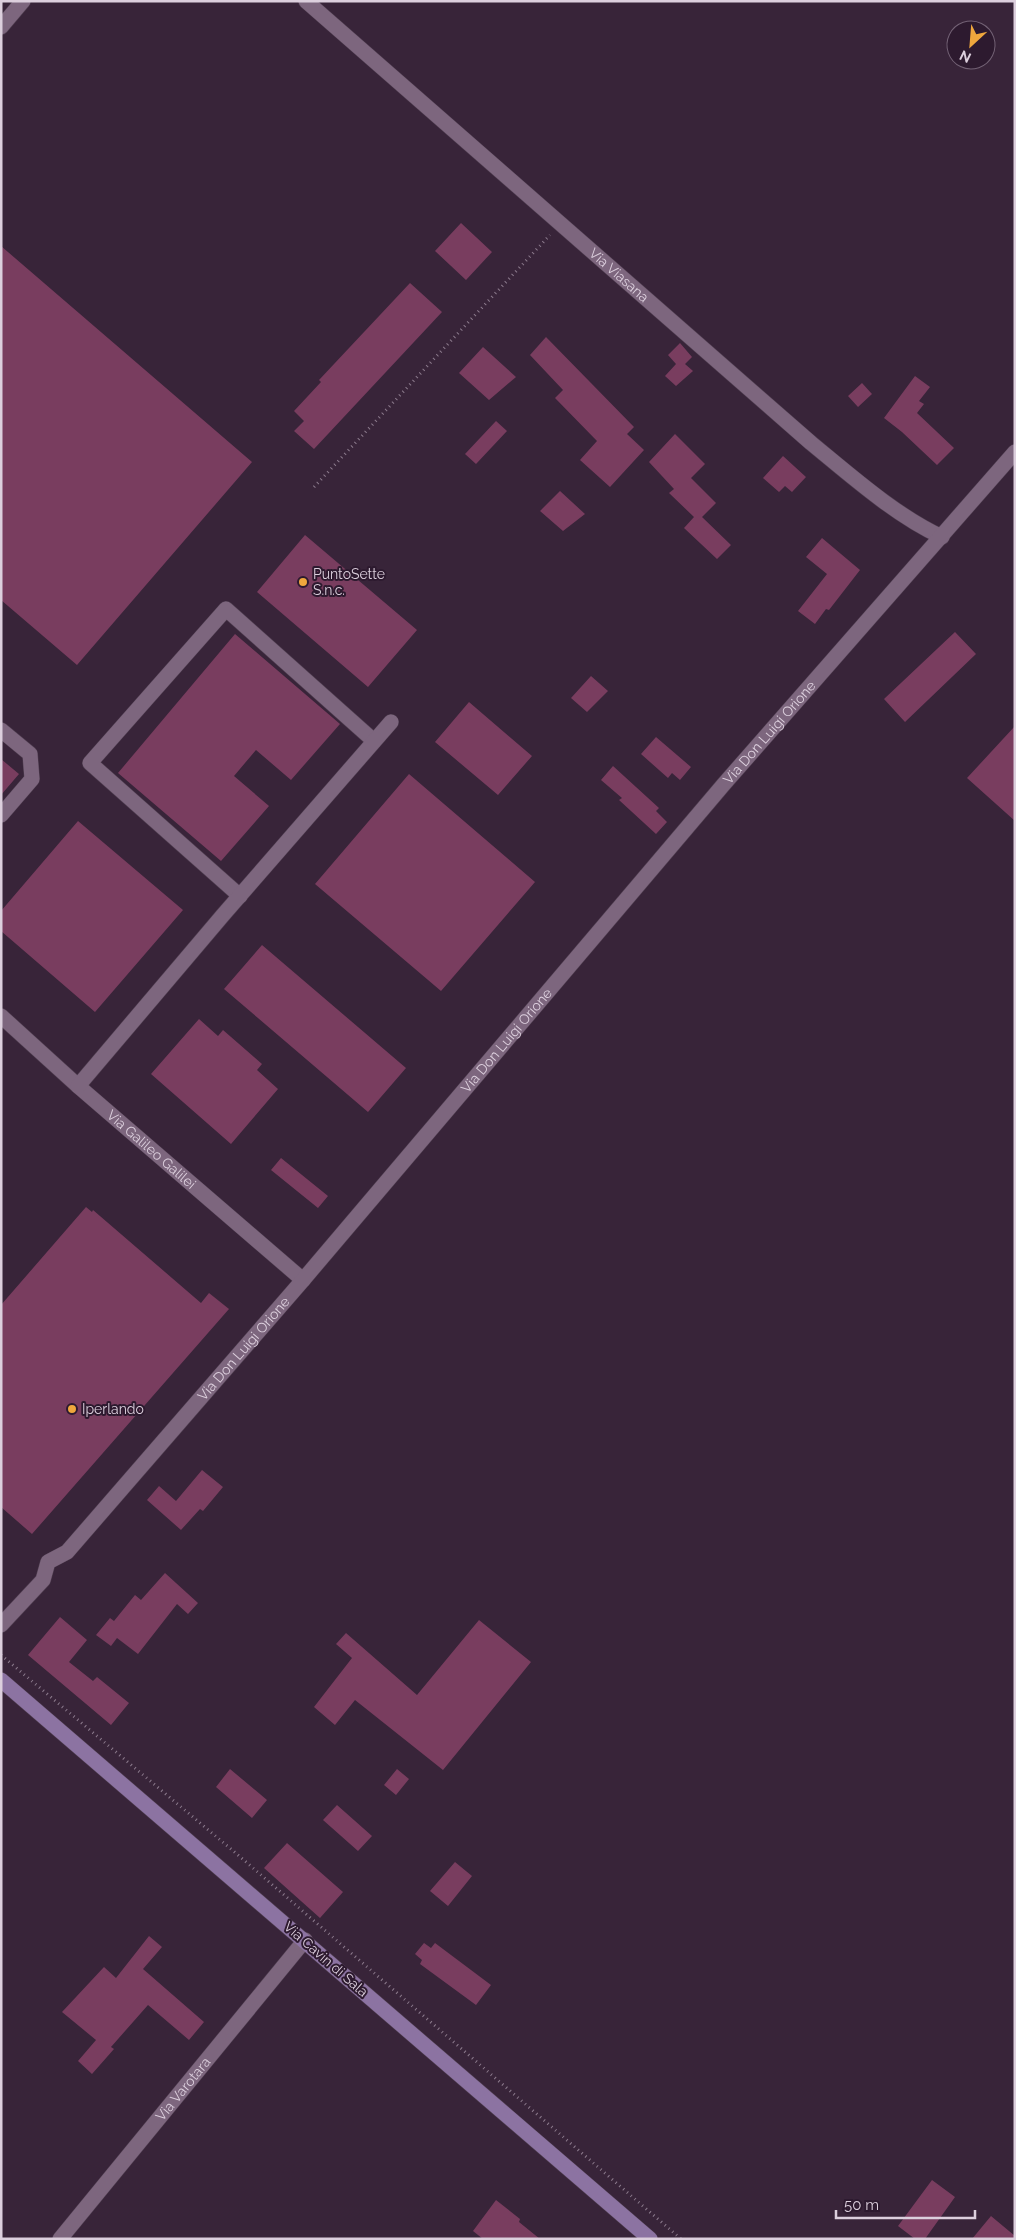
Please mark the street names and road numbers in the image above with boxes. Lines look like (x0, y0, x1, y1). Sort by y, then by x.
street label: Via Viasana (586, 245, 652, 305)
street label: Via Don Luigi Orione (720, 678, 819, 787)
street label: Via Don Luigi Orione (458, 985, 555, 1096)
street label: Via Galileo Galilei (104, 1107, 199, 1192)
street label: Via Don Luigi Orione (194, 1294, 293, 1404)
street label: Via Cavin di Sala (281, 1918, 371, 2000)
street label: Via Varotara (152, 2054, 214, 2124)

